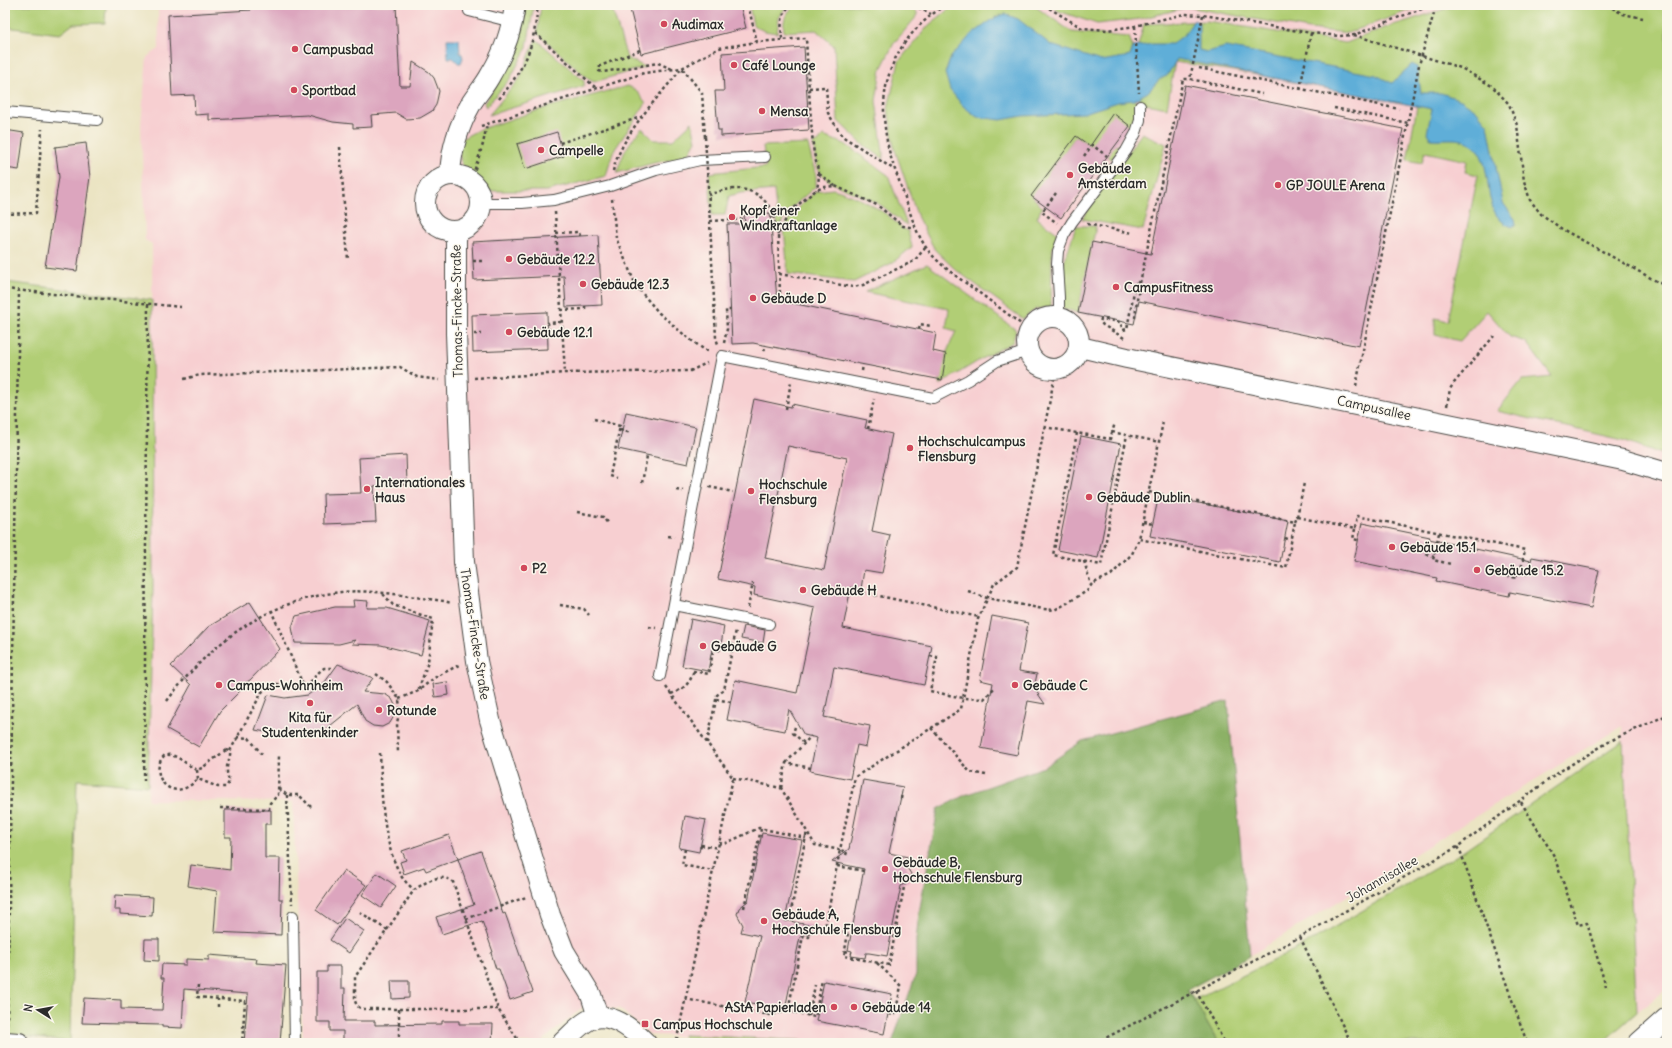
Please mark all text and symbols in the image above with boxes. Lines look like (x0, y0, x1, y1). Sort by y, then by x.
place label: Audimax (672, 16, 724, 33)
marker: Audimax (659, 19, 669, 29)
place label: Campusbad (303, 41, 374, 58)
marker: Campusbad (290, 44, 300, 54)
place label: Café Lounge (742, 57, 816, 74)
marker: Café Lounge (729, 60, 739, 70)
place label: Sportbad (302, 82, 356, 99)
marker: Sportbad (289, 85, 299, 95)
place label: Mensa (770, 103, 809, 120)
marker: Mensa (757, 106, 767, 116)
place label: Campelle (549, 142, 604, 159)
marker: Campelle (536, 145, 546, 155)
place label: Gebäude Amsterdam (1078, 160, 1147, 192)
marker: Gebäude Amsterdam (1065, 170, 1075, 180)
place label: GP JOULE Arena (1286, 177, 1386, 194)
marker: GP JOULE Arena (1273, 180, 1283, 190)
place label: Kopf einer Windkraftanlage (740, 202, 837, 234)
marker: Kopf einer Windkraftanlage (727, 212, 737, 222)
street label: Thomas-Fincke-Straße (447, 244, 467, 378)
place label: Gebäude 12.2 (517, 251, 595, 268)
marker: Gebäude 12.2 (504, 254, 514, 264)
place label: Gebäude 12.3 (591, 276, 670, 293)
marker: Gebäude 12.3 (578, 279, 588, 289)
place label: CampusFitness (1124, 279, 1213, 296)
marker: CampusFitness (1111, 282, 1121, 292)
place label: Gebäude D (761, 290, 826, 307)
marker: Gebäude D (748, 293, 758, 303)
place label: Gebäude 12.1 (517, 324, 593, 341)
marker: Gebäude 12.1 (504, 327, 514, 337)
street label: Campusallee (1335, 392, 1413, 424)
place label: Hochschulcampus Flensburg (918, 433, 1026, 465)
marker: Hochschulcampus Flensburg (905, 443, 915, 453)
place label: Internationales Haus (375, 474, 465, 506)
place label: Hochschule Flensburg (759, 476, 827, 508)
marker: Internationales Haus (362, 484, 372, 494)
marker: Hochschule Flensburg (746, 486, 756, 496)
place label: Gebäude Dublin (1097, 489, 1191, 506)
marker: Gebäude Dublin (1084, 492, 1094, 502)
place label: Gebäude 15.1 (1400, 539, 1476, 556)
marker: Gebäude 15.1 (1387, 542, 1397, 552)
place label: P2 (532, 560, 547, 577)
place label: Gebäude 15.2 (1485, 562, 1564, 579)
marker: P2 (519, 563, 529, 573)
marker: Gebäude 15.2 (1472, 565, 1482, 575)
street label: Thomas-Fincke-Straße (456, 567, 494, 701)
place label: Gebäude H (811, 582, 877, 599)
marker: Gebäude H (798, 585, 808, 595)
place label: Gebäude G (711, 638, 777, 655)
marker: Gebäude G (698, 641, 708, 651)
place label: Campus-Wohnheim (227, 677, 343, 694)
place label: Gebäude C (1023, 677, 1088, 694)
marker: Campus-Wohnheim (214, 680, 224, 690)
marker: Gebäude C (1010, 680, 1020, 690)
marker: Kita für Studentenkinder (305, 698, 315, 708)
place label: Rotunde (387, 702, 436, 719)
marker: Rotunde (374, 705, 384, 715)
place label: Kita für Studentenkinder (262, 709, 359, 741)
street label: Johannisallee (1343, 852, 1421, 906)
place label: Gebäude B, Hochschule Flensburg (893, 854, 1022, 886)
marker: Gebäude B, Hochschule Flensburg (880, 864, 890, 874)
place label: Gebäude A, Hochschule Flensburg (772, 906, 901, 938)
marker: Gebäude A, Hochschule Flensburg (759, 916, 769, 926)
north arrow (18, 990, 58, 1030)
place label: AStA Papierladen (725, 999, 826, 1016)
place label: Gebäude 14 (862, 999, 931, 1016)
marker: AStA Papierladen (829, 1002, 839, 1012)
marker: Gebäude 14 (849, 1002, 859, 1012)
text: N (21, 1003, 36, 1013)
place label: Campus Hochschule (653, 1016, 773, 1033)
marker: Campus Hochschule (640, 1019, 650, 1029)

